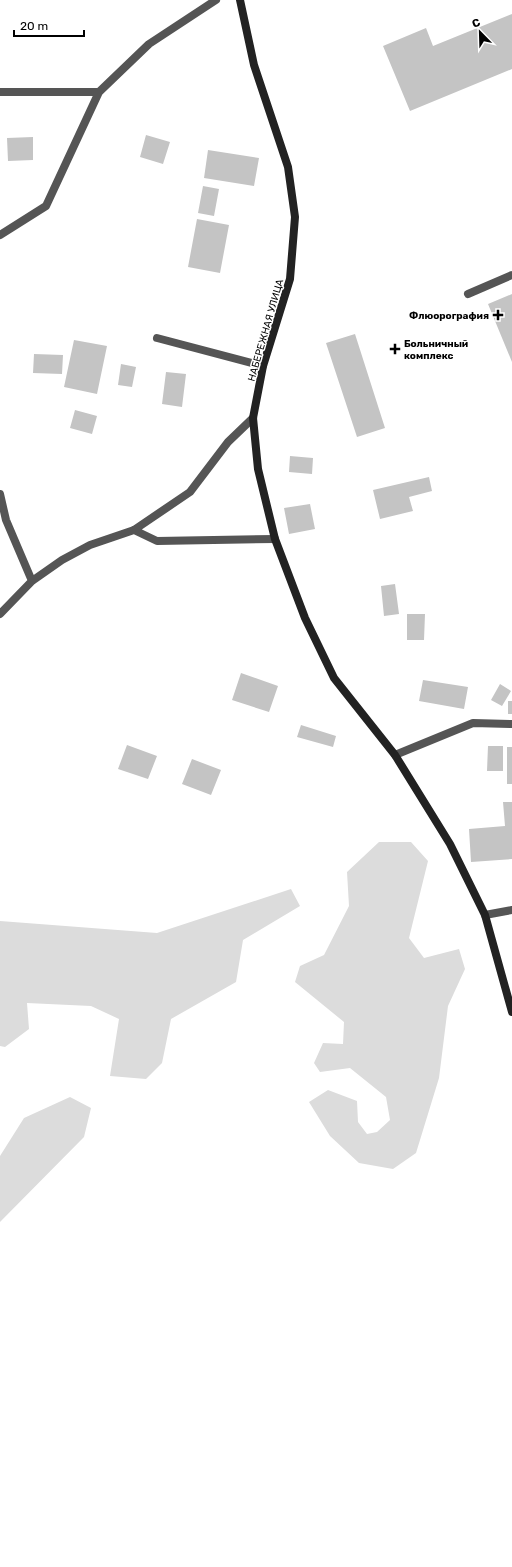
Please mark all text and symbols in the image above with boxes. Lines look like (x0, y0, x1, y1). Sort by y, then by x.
scale bar (14, 12, 84, 38)
north arrow (460, 12, 500, 52)
text: С (470, 16, 483, 31)
text: 20 m (20, 19, 48, 33)
street label: НАБЕРЕЖНАЯ УЛИЦА (246, 278, 286, 383)
marker: Флюорография (492, 309, 504, 321)
place label: Флюорография (409, 310, 489, 322)
place label: Больничный комплекс (404, 338, 468, 362)
marker: Больничный комплекс (389, 343, 401, 355)

